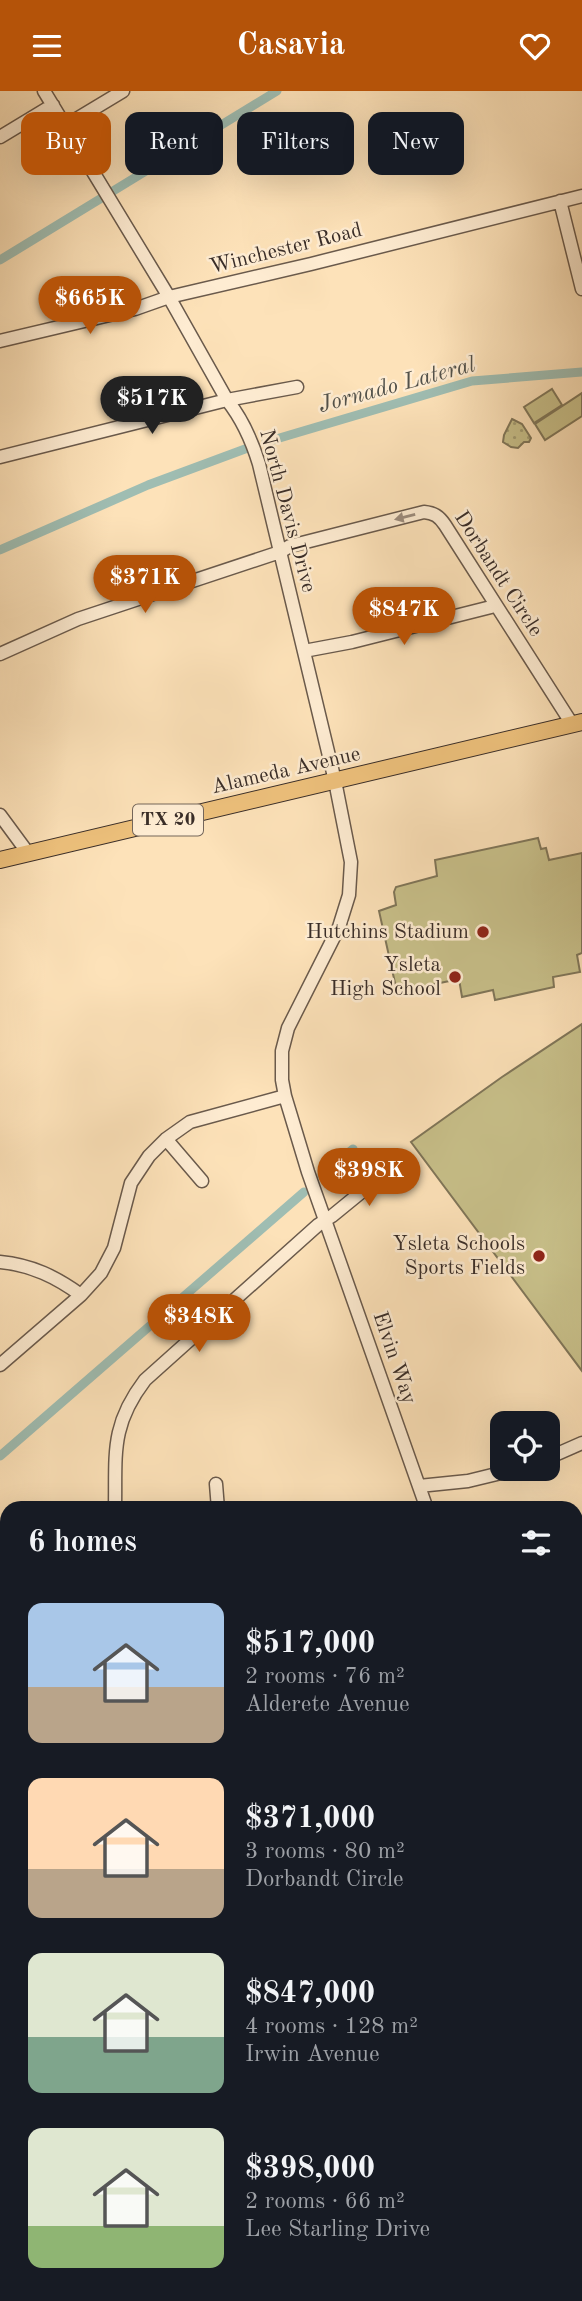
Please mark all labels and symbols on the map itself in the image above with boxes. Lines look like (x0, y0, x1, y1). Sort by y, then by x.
street label: Winchester Road (208, 220, 364, 278)
pin: $665K (41, 277, 139, 336)
water label: Jornado Lateral (316, 353, 478, 417)
pin: $517K (103, 377, 201, 436)
street label: North Davis Drive (255, 427, 319, 595)
street label: Dorbandt Circle (450, 508, 546, 640)
one-way arrow (394, 512, 416, 523)
pin: $371K (96, 555, 194, 615)
pin: $847K (355, 587, 453, 647)
street label: Alameda Avenue (209, 744, 363, 798)
road number: TX 20 (133, 805, 203, 835)
place label: Hutchins Stadium (306, 922, 469, 943)
marker: Hutchins Stadium (475, 924, 491, 940)
place label: Ysleta High School (330, 955, 441, 1000)
marker: Ysleta High School (447, 969, 463, 985)
pin: $398K (320, 1149, 418, 1208)
place label: Ysleta Schools Sports Fields (392, 1234, 525, 1279)
marker: Ysleta Schools Sports Fields (531, 1248, 547, 1264)
pin: $348K (150, 1295, 248, 1354)
street label: Elvin Way (368, 1309, 420, 1407)

